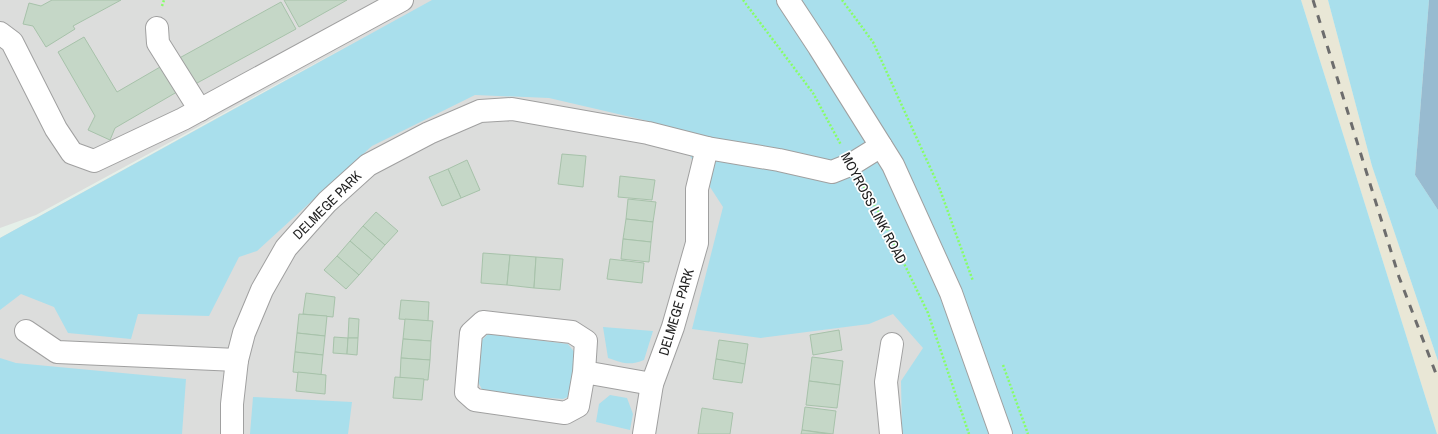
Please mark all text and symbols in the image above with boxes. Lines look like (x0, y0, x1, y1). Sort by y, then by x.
street label: MOYROSS LINK ROAD (837, 149, 911, 267)
street label: DELMEGE PARK (289, 167, 365, 243)
street label: DELMEGE PARK (654, 266, 698, 358)

